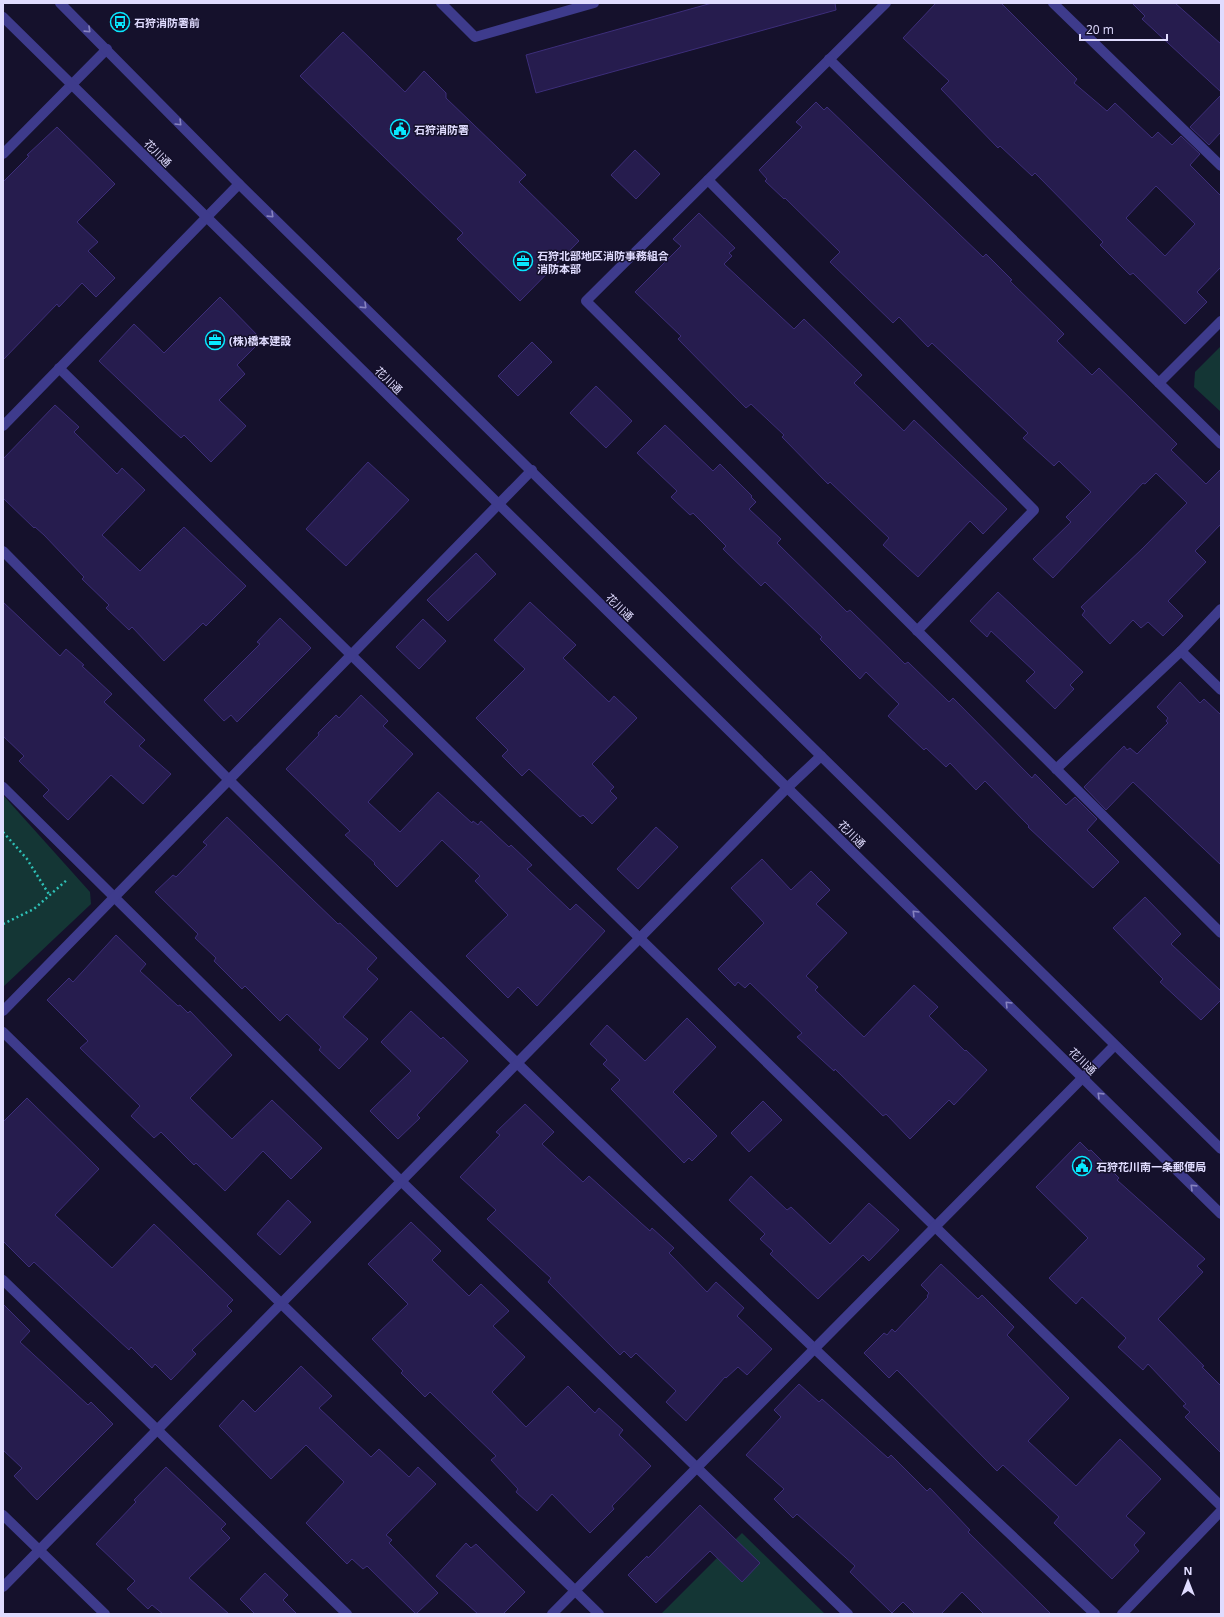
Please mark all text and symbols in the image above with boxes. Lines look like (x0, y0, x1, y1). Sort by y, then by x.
bus stop icon: 石狩消防署前 (109, 11, 131, 33)
place label: 石狩消防署前 (134, 15, 200, 30)
scale bar (1080, 16, 1167, 42)
text: 20 m (1086, 21, 1114, 38)
one-way arrow (83, 25, 91, 33)
one-way arrow (174, 118, 182, 126)
public building icon: 石狩消防署 (389, 118, 411, 140)
place label: 石狩消防署 (414, 122, 469, 137)
street label: 花川通 (141, 136, 175, 170)
one-way arrow (266, 210, 274, 218)
place label: 石狩北部地区消防事務組合 消防本部 (537, 248, 669, 276)
office icon: 石狩北部地区消防事務組合 消防本部 (512, 250, 534, 272)
one-way arrow (359, 301, 367, 308)
office icon: (株)橋本建設 (204, 329, 226, 351)
place label: (株)橋本建設 (229, 333, 291, 348)
street label: 花川通 (372, 363, 406, 397)
street label: 花川通 (603, 590, 637, 624)
street label: 花川通 (835, 817, 869, 851)
one-way arrow (912, 910, 920, 918)
one-way arrow (1005, 1001, 1013, 1009)
street label: 花川通 (1066, 1044, 1100, 1078)
one-way arrow (1097, 1093, 1105, 1100)
public building icon: 石狩花川南一条郵便局 (1071, 1155, 1093, 1177)
place label: 石狩花川南一条郵便局 (1096, 1159, 1206, 1174)
one-way arrow (1190, 1184, 1198, 1191)
north arrow (1168, 1561, 1208, 1601)
text: N (1184, 1563, 1192, 1578)

